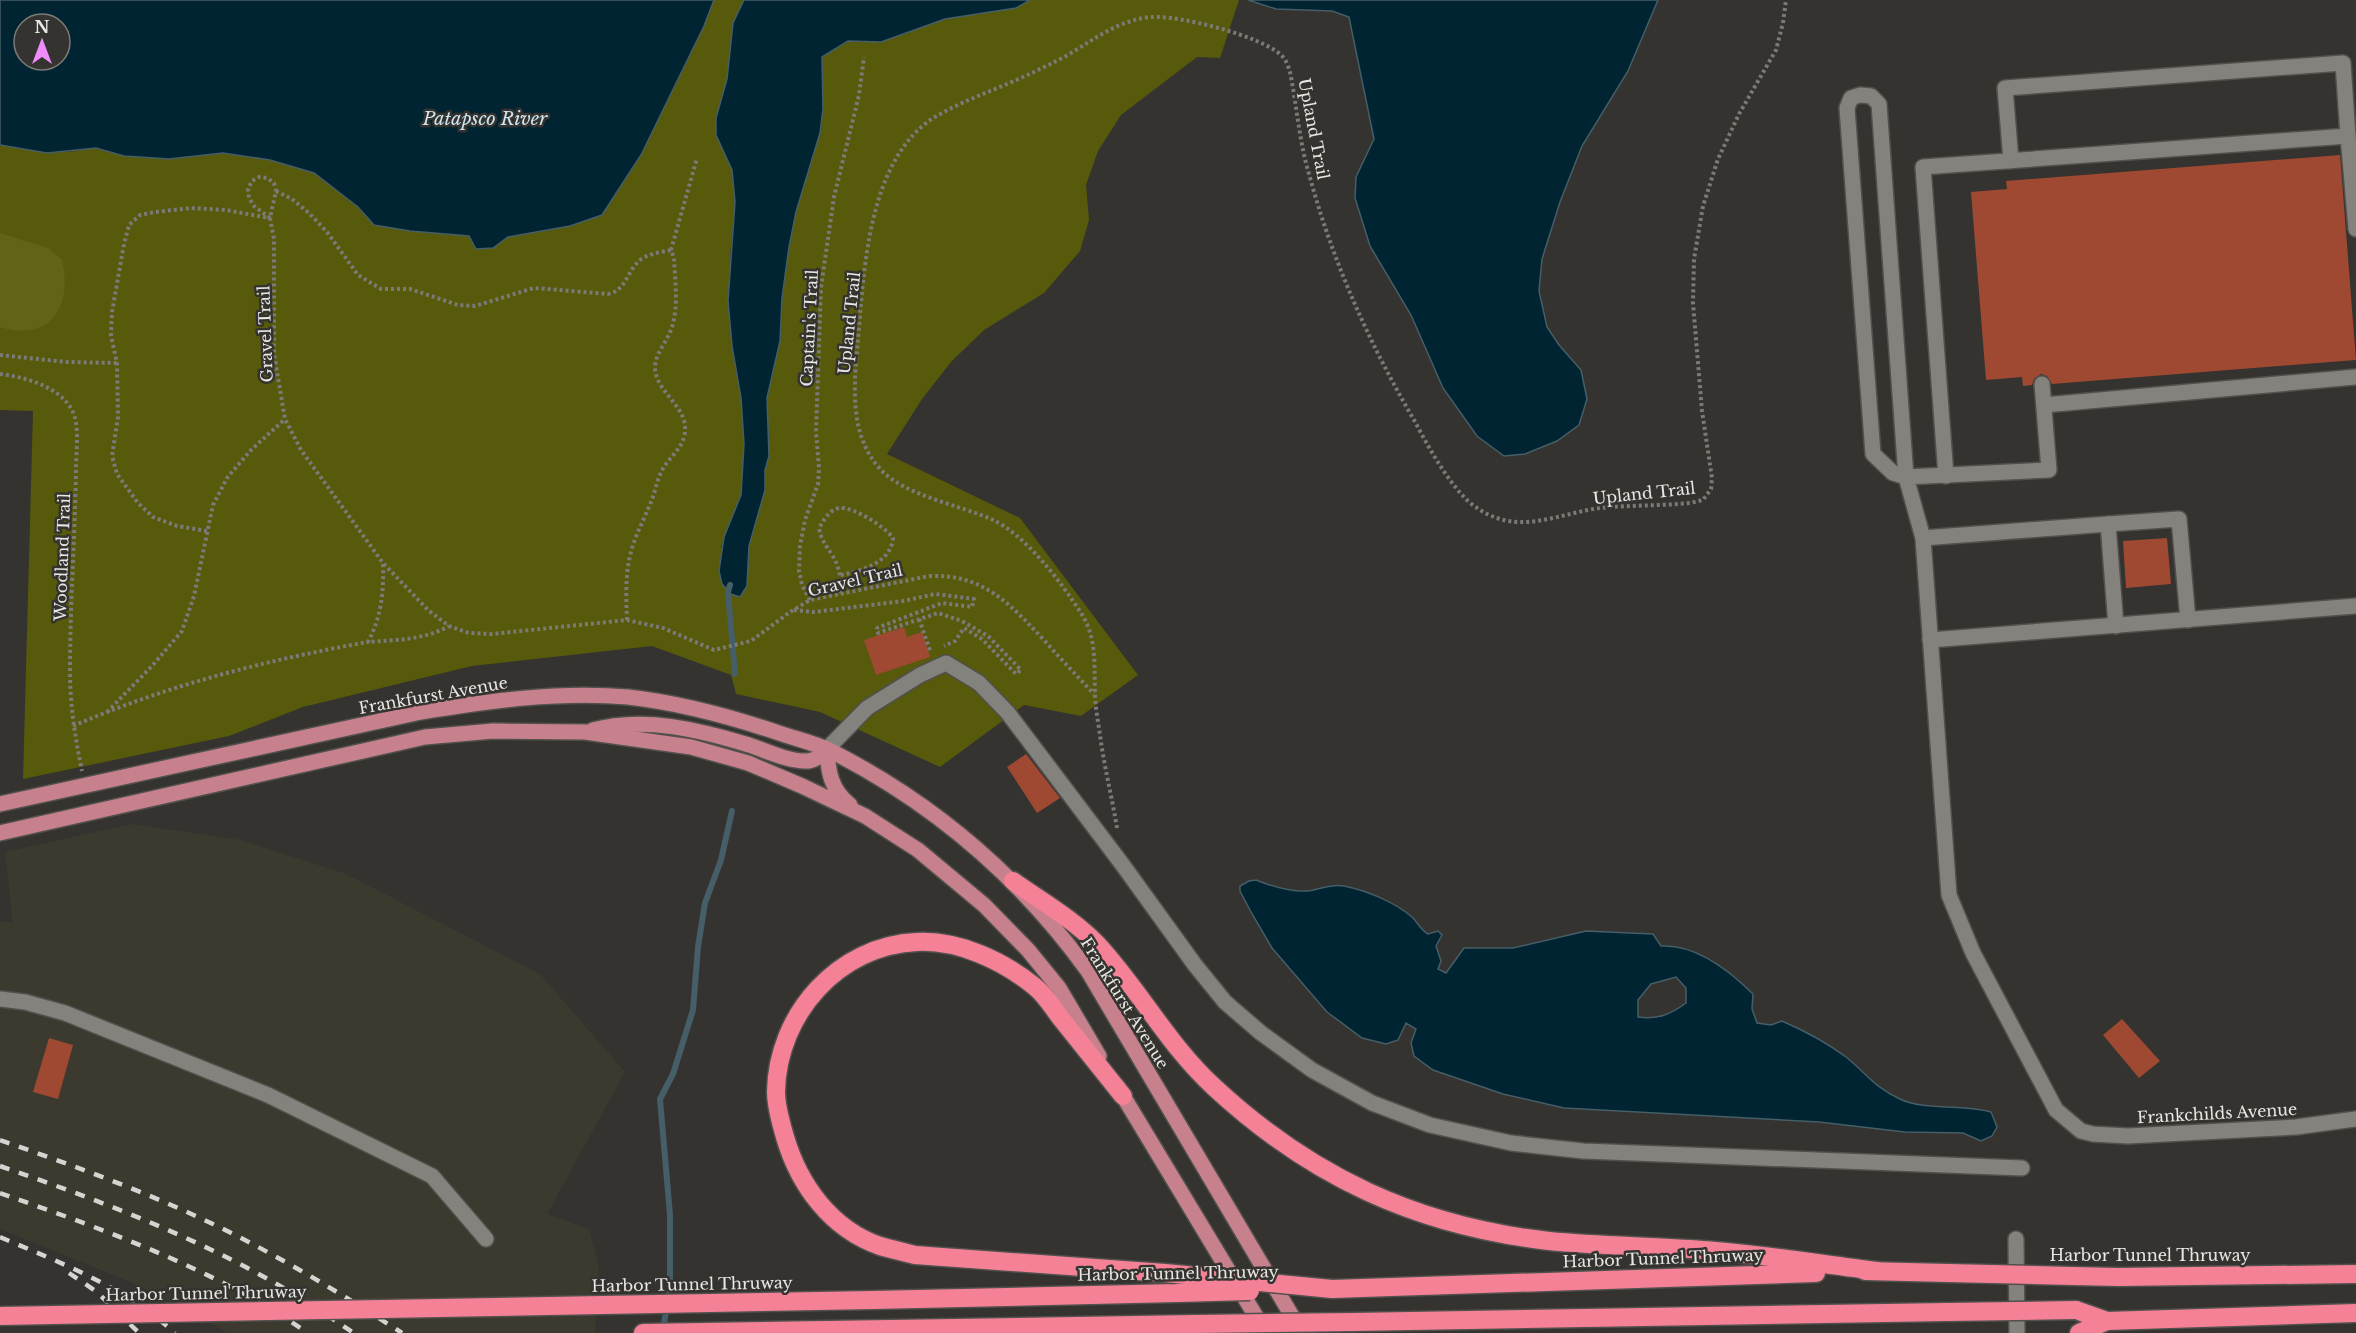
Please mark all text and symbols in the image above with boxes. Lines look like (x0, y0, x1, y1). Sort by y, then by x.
north arrow (12, 12, 72, 72)
text: N (34, 17, 50, 37)
street label: Upland Trail (1294, 77, 1334, 181)
water label: Patapsco River (422, 108, 548, 130)
street label: Captain's Trail (796, 269, 822, 387)
street label: Upland Trail (834, 271, 864, 375)
street label: Gravel Trail (253, 285, 277, 383)
street label: Upland Trail (1592, 478, 1696, 508)
street label: Woodland Trail (50, 493, 74, 622)
street label: Gravel Trail (806, 559, 904, 601)
street label: Frankfurst Avenue (357, 672, 509, 718)
street label: Frankfurst Avenue (1076, 934, 1174, 1072)
street label: Frankchilds Avenue (2136, 1099, 2298, 1127)
street label: Harbor Tunnel Thruway (1562, 1244, 1765, 1272)
street label: Harbor Tunnel Thruway (2049, 1245, 2251, 1265)
street label: Harbor Tunnel Thruway (1077, 1261, 1279, 1285)
street label: Harbor Tunnel Thruway (591, 1272, 793, 1296)
street label: Harbor Tunnel Thruway (105, 1281, 307, 1305)

